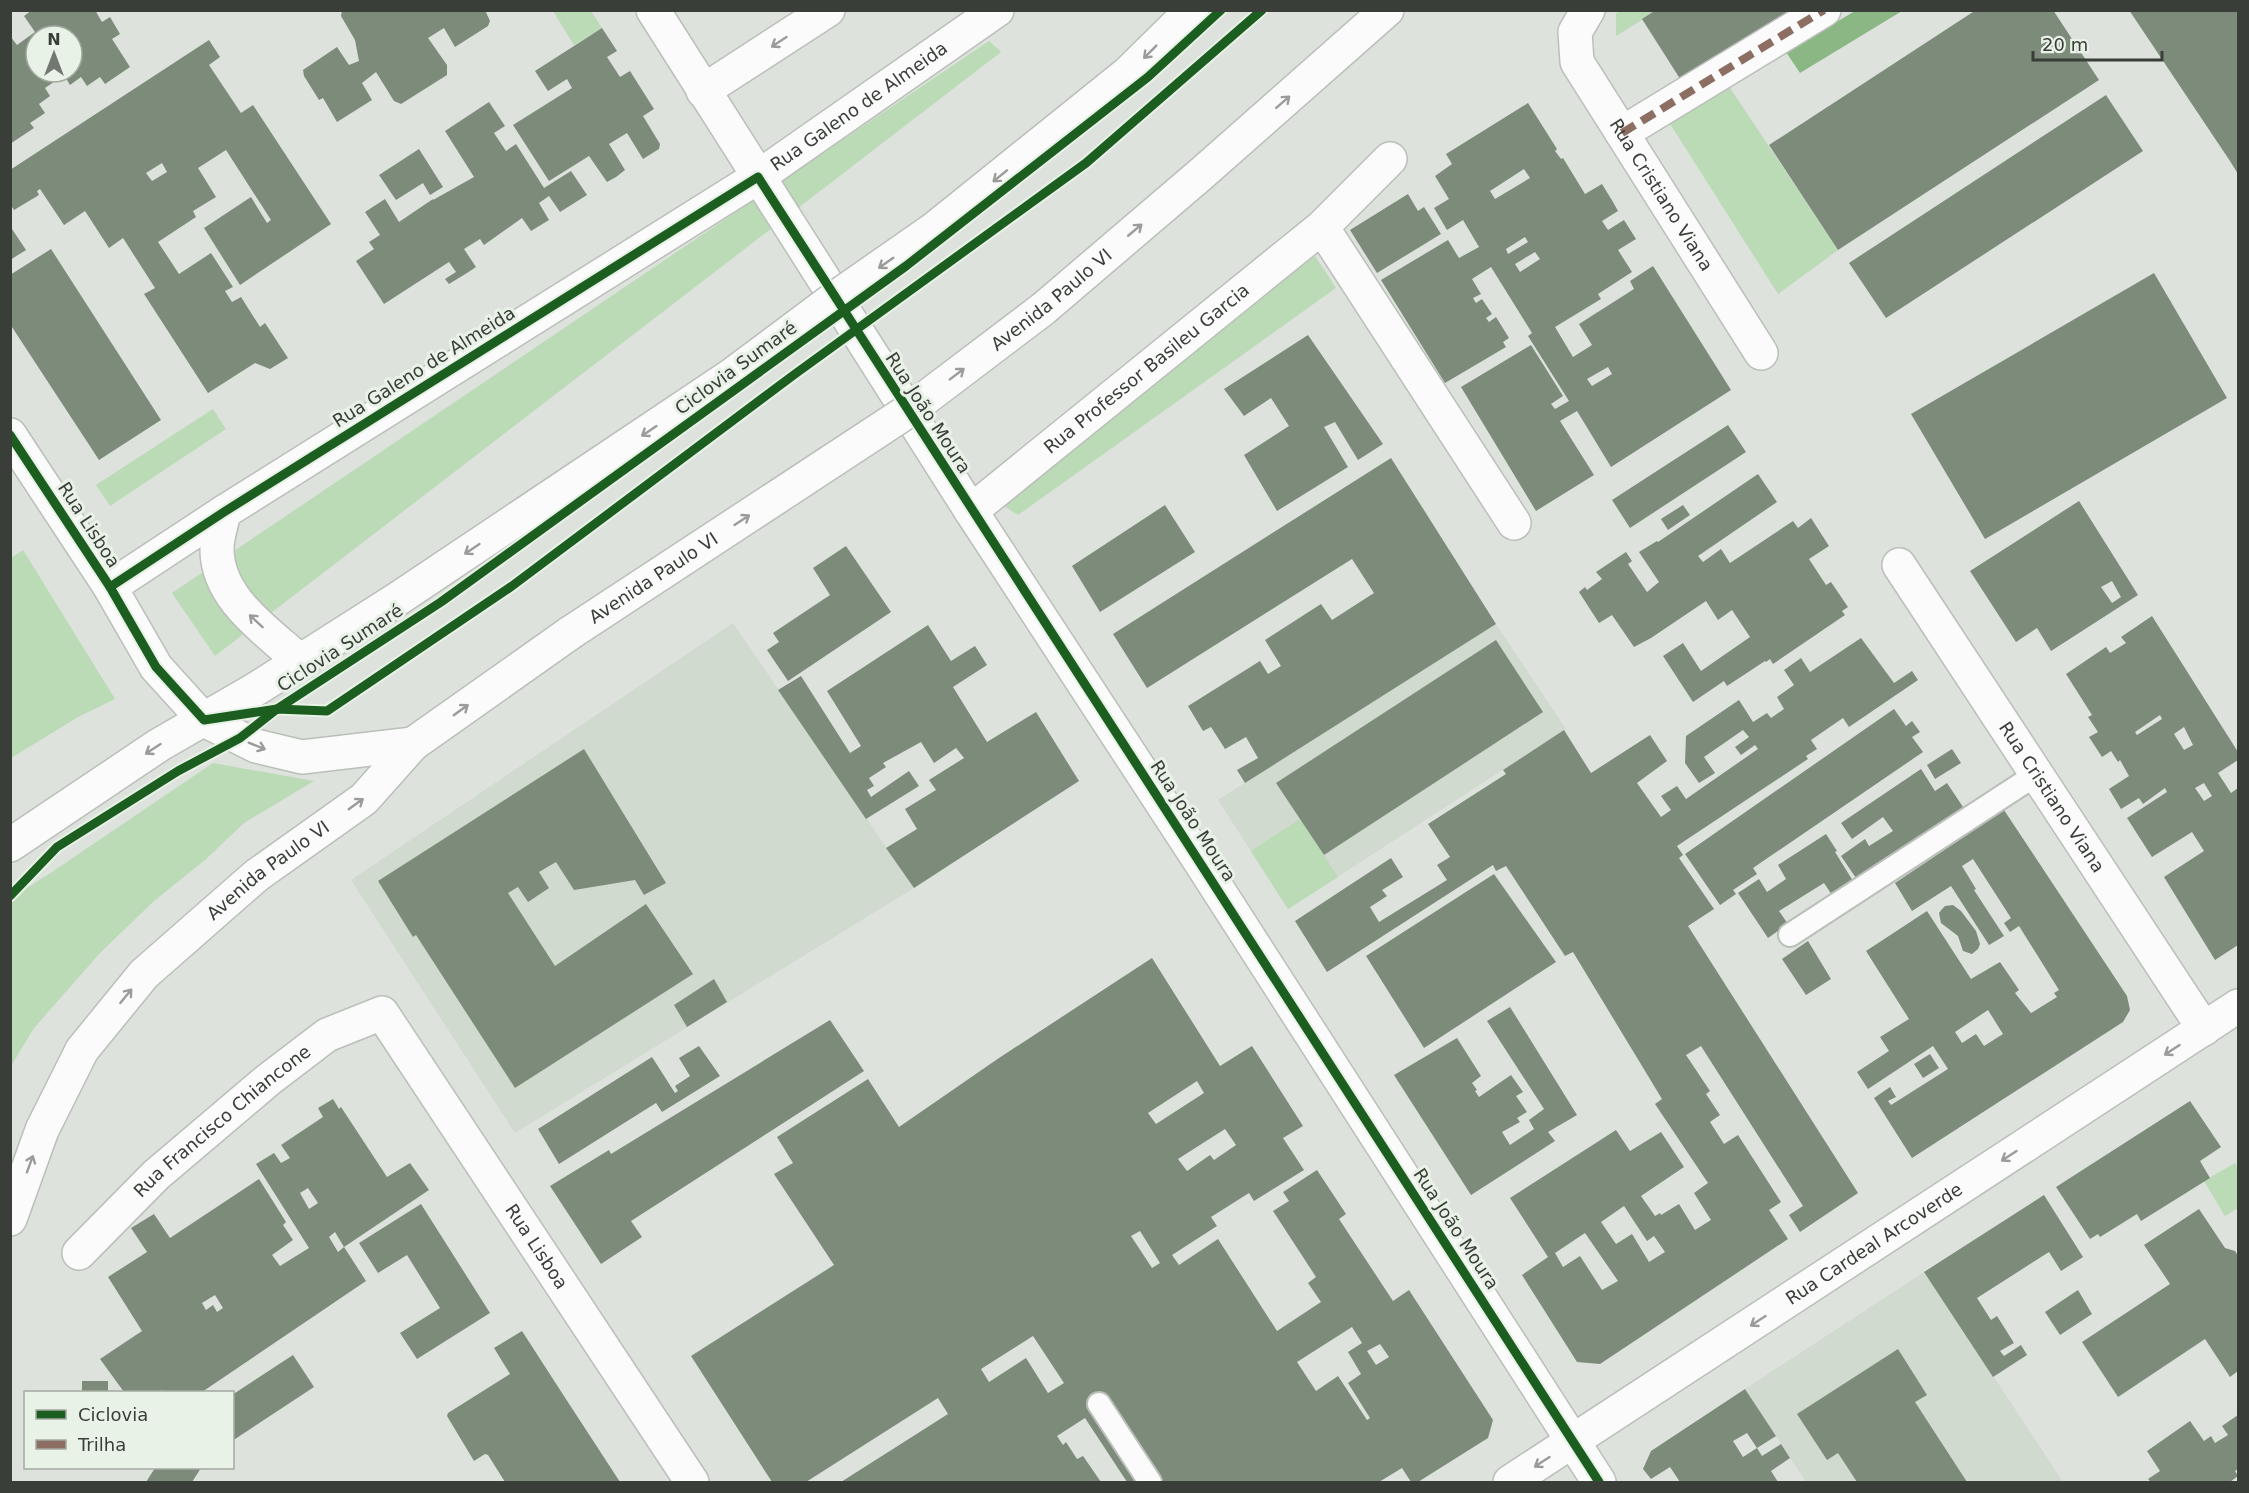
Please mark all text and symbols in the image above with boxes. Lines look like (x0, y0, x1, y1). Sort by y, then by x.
north arrow (24, 24, 84, 84)
scale bar (2033, 24, 2162, 62)
text: N (47, 30, 61, 49)
text: 20 m (2042, 34, 2088, 55)
one-way arrow (771, 36, 788, 48)
street label: Rua Galeno de Almeida (766, 37, 951, 175)
one-way arrow (1143, 44, 1158, 59)
one-way arrow (1275, 95, 1290, 109)
street label: Rua Cristiano Viana (1606, 115, 1717, 275)
one-way arrow (992, 169, 1008, 182)
one-way arrow (1128, 223, 1143, 237)
street label: Avenida Paulo VI (987, 244, 1116, 355)
one-way arrow (878, 257, 894, 269)
street label: Rua Professor Basileu Garcia (1040, 279, 1253, 458)
street label: Rua Galeno de Almeida (329, 302, 519, 431)
street label: Ciclovia Sumaré (671, 316, 801, 419)
street label: Rua João Moura (881, 348, 975, 477)
one-way arrow (949, 368, 965, 380)
one-way arrow (641, 425, 658, 437)
street label: Rua Lisboa (54, 478, 125, 571)
one-way arrow (733, 514, 749, 526)
street label: Avenida Paulo VI (585, 528, 722, 628)
one-way arrow (464, 543, 480, 555)
street label: Ciclovia Sumaré (273, 599, 406, 696)
one-way arrow (249, 615, 264, 629)
one-way arrow (452, 704, 468, 716)
street label: Rua Cristiano Viana (1995, 718, 2109, 876)
one-way arrow (247, 741, 266, 752)
one-way arrow (145, 743, 162, 755)
street label: Rua João Moura (1146, 756, 1240, 885)
one-way arrow (348, 798, 364, 811)
street label: Avenida Paulo VI (202, 816, 333, 924)
one-way arrow (120, 988, 133, 1004)
street label: Rua Francisco Chiancone (129, 1040, 315, 1201)
one-way arrow (2164, 1044, 2181, 1056)
one-way arrow (2001, 1151, 2018, 1163)
one-way arrow (26, 1155, 37, 1174)
street label: Rua João Moura (1409, 1164, 1503, 1293)
street label: Rua Cardeal Arcoverde (1782, 1178, 1966, 1309)
street label: Rua Lisboa (501, 1200, 573, 1293)
one-way arrow (1750, 1315, 1767, 1327)
legend (24, 1391, 234, 1469)
text: Ciclovia (78, 1404, 148, 1425)
text: Trilha (77, 1434, 126, 1455)
one-way arrow (1533, 1456, 1550, 1469)

